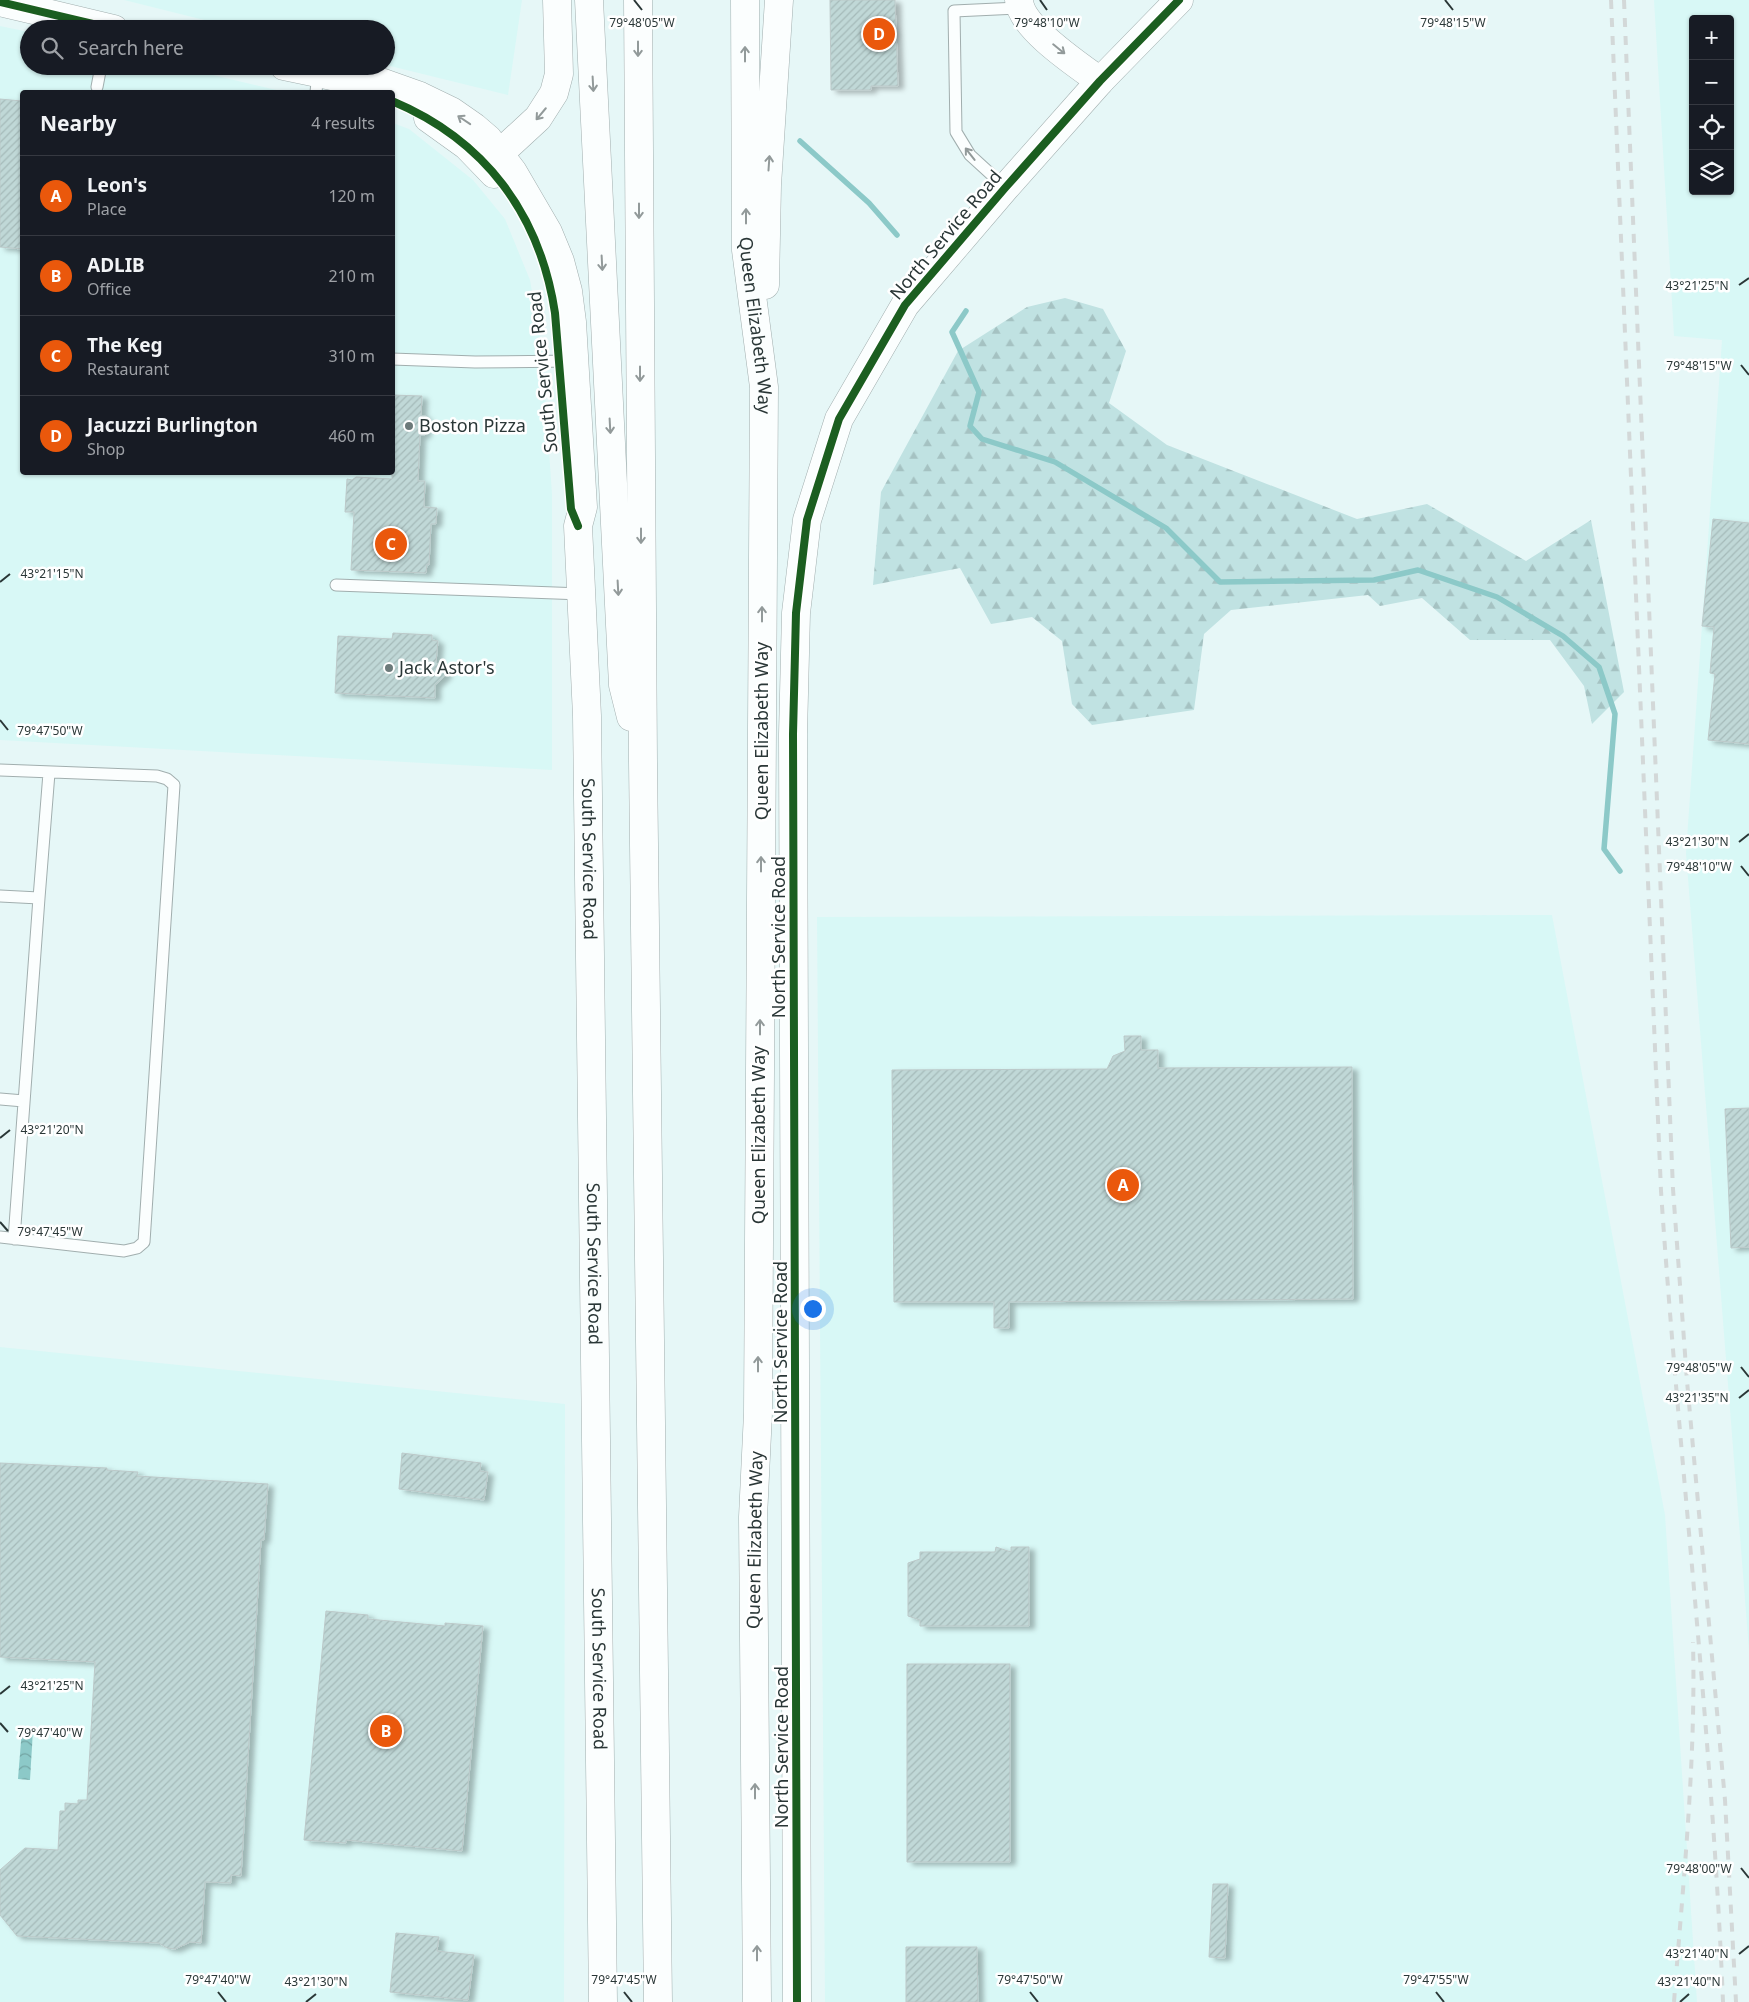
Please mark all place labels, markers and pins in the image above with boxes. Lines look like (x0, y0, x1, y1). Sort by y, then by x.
pin: D (863, 15, 895, 53)
place label: Boston Pizza (419, 413, 526, 437)
marker: Boston Pizza (403, 420, 415, 432)
pin: C (375, 525, 407, 563)
place label: Jack Astor's (397, 655, 495, 679)
marker: Jack Astor's (383, 662, 395, 674)
pin: A (1107, 1166, 1139, 1204)
pin: B (370, 1712, 402, 1750)

